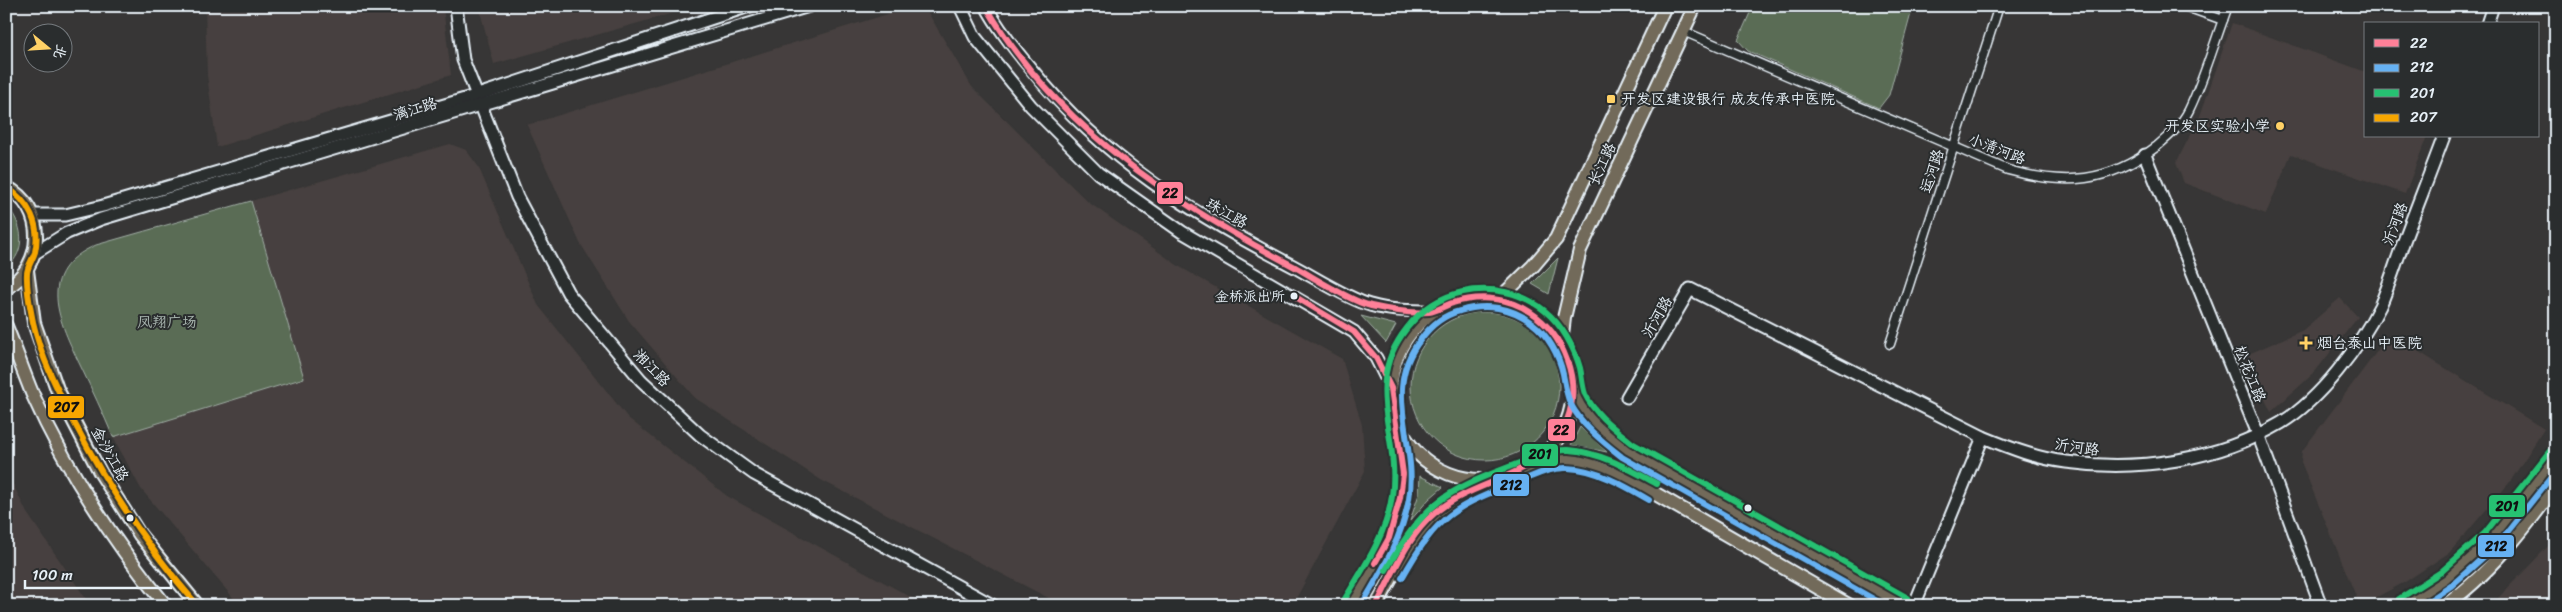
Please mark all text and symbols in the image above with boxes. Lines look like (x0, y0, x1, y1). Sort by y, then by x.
north arrow (22, 22, 72, 72)
legend (2364, 22, 2540, 138)
text: 22 (2410, 30, 2428, 56)
text: 北 (46, 41, 74, 62)
text: 212 (2410, 54, 2434, 80)
text: 201 (2410, 80, 2435, 106)
place label: 开发区建设银行 成友传承中医院 (1621, 86, 1835, 112)
street label: 漓江路 (390, 90, 440, 128)
marker: 开发区建设银行 成友传承中医院 (1605, 93, 1617, 105)
text: 207 (2410, 104, 2438, 130)
place label: 开发区实验小学 (2165, 113, 2270, 139)
marker: 开发区实验小学 (2274, 120, 2286, 132)
street label: 小清河路 (1964, 126, 2030, 172)
street label: 长江路 (1581, 138, 1623, 190)
street label: 运河路 (1913, 146, 1951, 196)
line badge: 22 (1156, 181, 1184, 205)
text: 22 (1161, 181, 1179, 206)
street label: 珠江路 (1201, 190, 1253, 236)
street label: 沂河路 (2375, 198, 2415, 250)
place label: 金桥派出所 (1215, 284, 1285, 309)
marker: 金桥派出所 (1289, 291, 1299, 301)
street label: 沂河路 (1634, 291, 1680, 343)
park label: 凤翔广场 (137, 309, 197, 335)
place label: 烟台泰山中医院 (2317, 330, 2422, 356)
marker: 烟台泰山中医院 (2299, 336, 2313, 350)
street label: 松花江路 (2227, 341, 2273, 407)
street label: 湘江路 (627, 343, 677, 393)
line badge: 207 (47, 395, 85, 419)
text: 207 (53, 395, 79, 420)
line badge: 22 (1547, 418, 1576, 442)
text: 22 (1552, 418, 1570, 443)
street label: 金沙江路 (84, 421, 136, 487)
street label: 沂河路 (2053, 431, 2101, 463)
text: 201 (1528, 442, 1551, 467)
line badge: 201 (1521, 443, 1559, 467)
line badge: 212 (1492, 473, 1530, 497)
text: 212 (1499, 473, 1523, 498)
line badge: 201 (2488, 494, 2526, 518)
text: 201 (2495, 494, 2518, 519)
unlabelled marker (1743, 503, 1753, 513)
unlabelled marker (125, 513, 135, 523)
line badge: 212 (2477, 534, 2515, 558)
text: 212 (2484, 534, 2508, 559)
scale bar (25, 557, 171, 589)
text: 100 m (32, 562, 73, 588)

